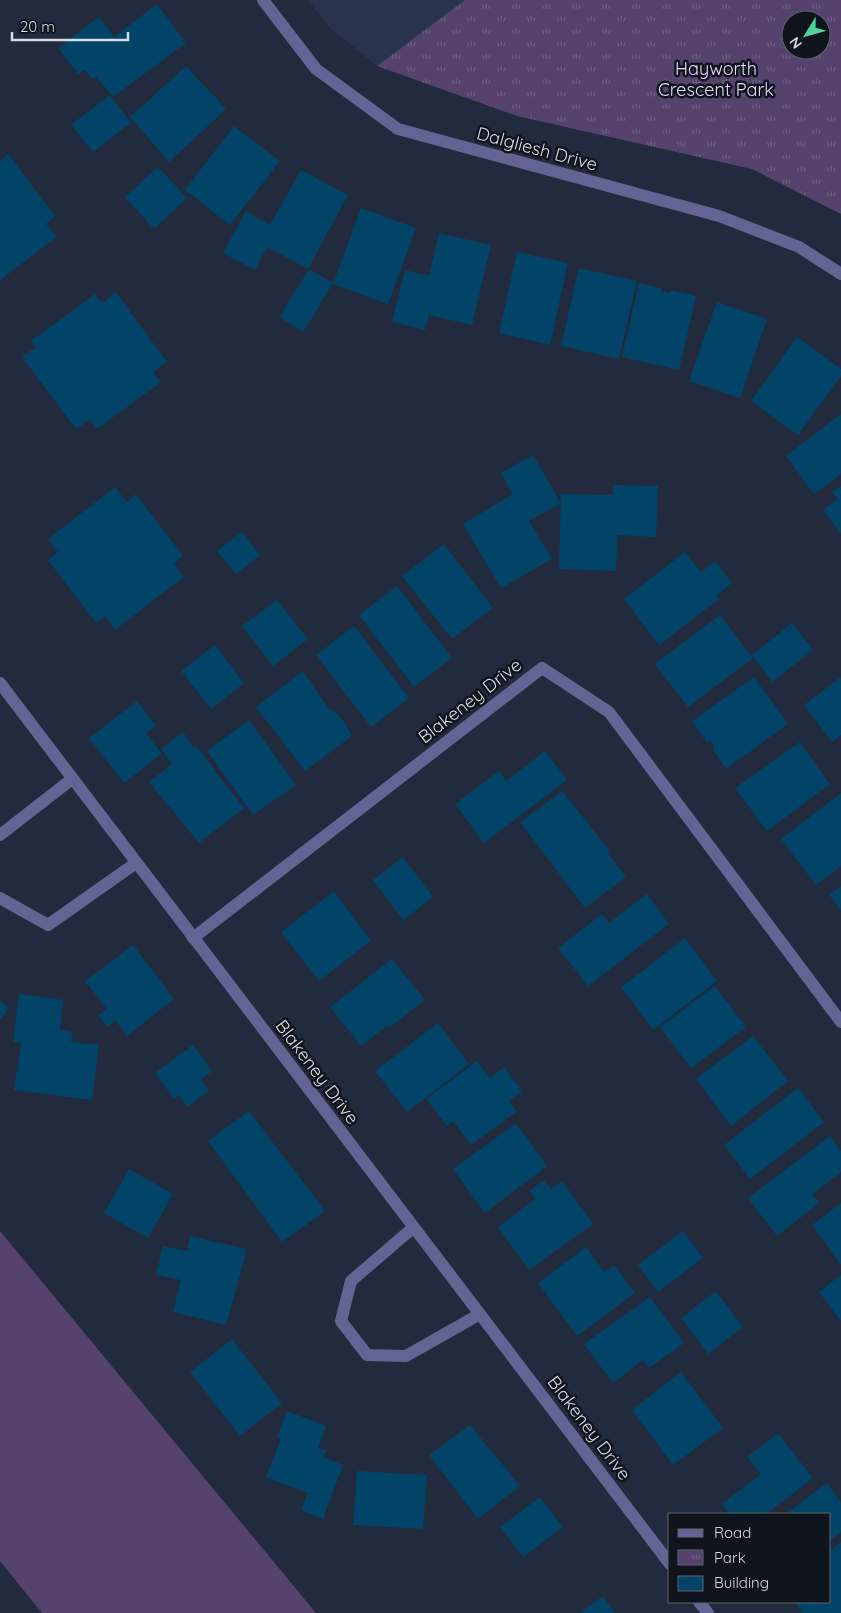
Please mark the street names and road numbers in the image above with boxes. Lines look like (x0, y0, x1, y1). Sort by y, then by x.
street label: Dalgliesh Drive (474, 121, 600, 176)
street label: Blakeney Drive (413, 653, 526, 748)
street label: Blakeney Drive (271, 1015, 364, 1129)
street label: Blakeney Drive (543, 1371, 636, 1485)

